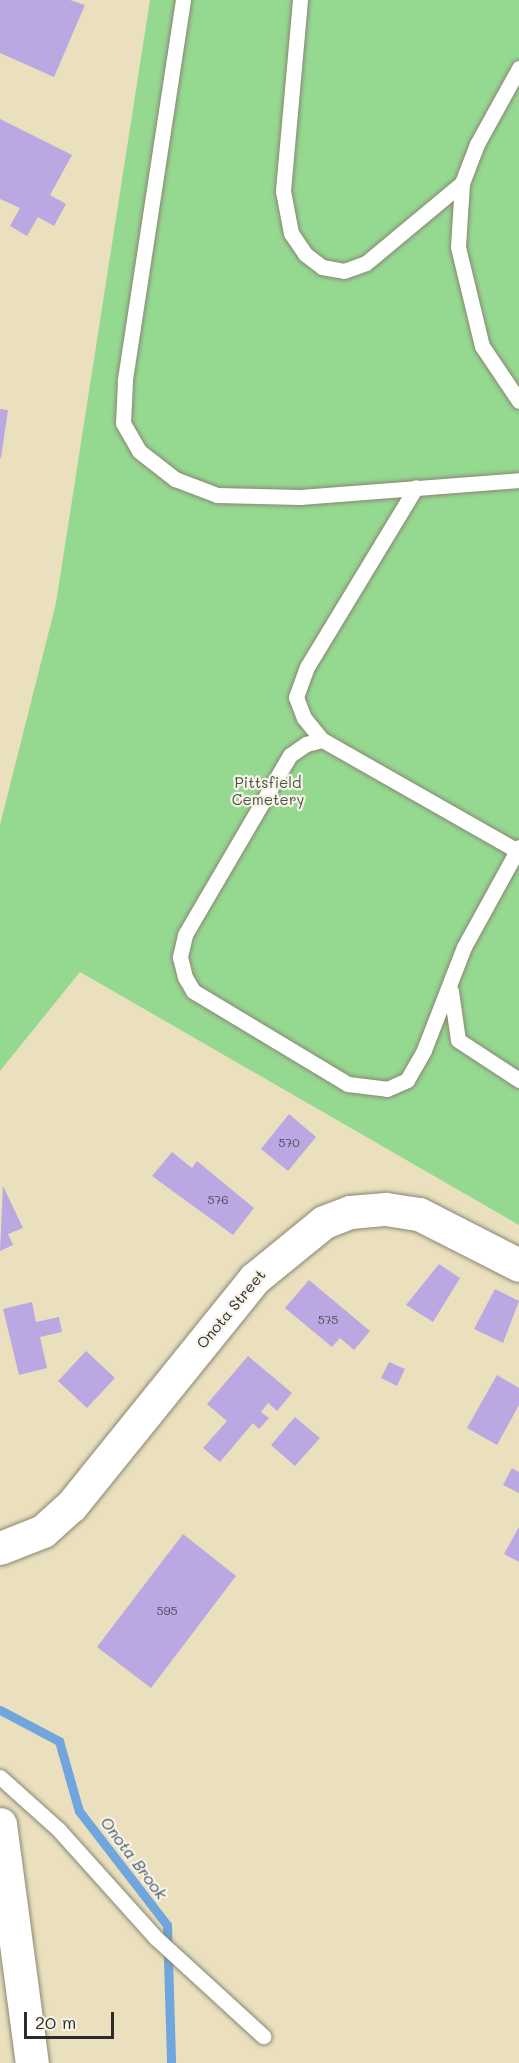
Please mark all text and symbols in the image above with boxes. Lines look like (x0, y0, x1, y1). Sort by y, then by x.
park label: Pittsfield Cemetery (232, 773, 304, 808)
house number: 570 (278, 1136, 300, 1150)
house number: 576 (208, 1193, 228, 1207)
street label: Onota Street (193, 1266, 269, 1352)
house number: 575 (318, 1313, 338, 1327)
house number: 595 (156, 1604, 178, 1618)
water label: Onota Brook (97, 1813, 171, 1903)
scale bar (27, 2000, 117, 2038)
text: 20 m (35, 2010, 76, 2034)

